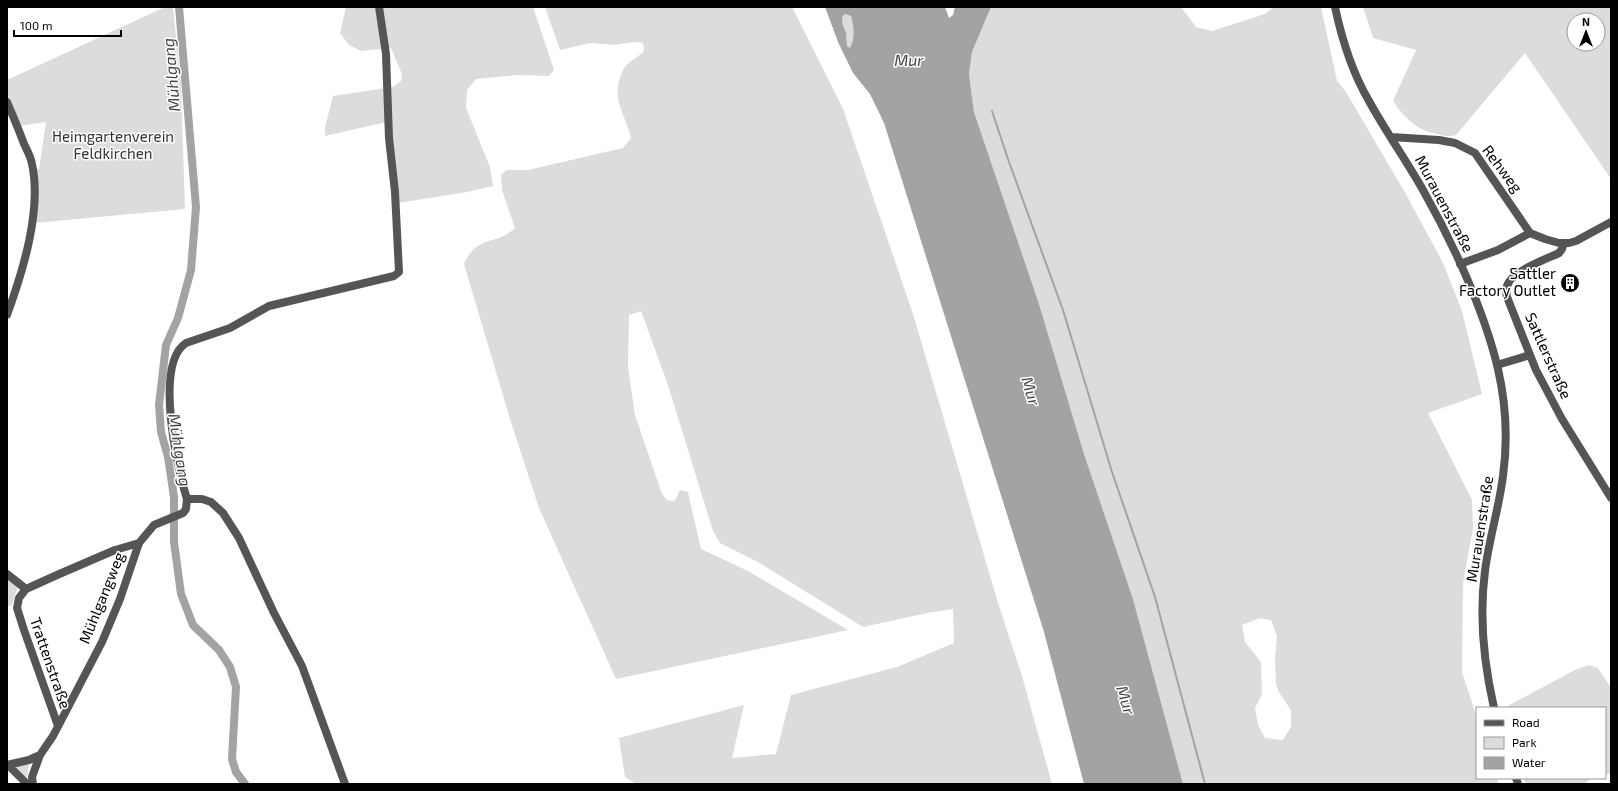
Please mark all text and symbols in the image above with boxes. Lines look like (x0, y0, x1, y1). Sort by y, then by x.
scale bar (14, 12, 121, 38)
north arrow (1566, 12, 1606, 52)
text: N (1582, 15, 1590, 28)
text: 100 m (20, 18, 52, 32)
water label: Mühlgang (158, 37, 183, 113)
water label: Mur (894, 50, 924, 69)
park label: Heimgartenverein Feldkirchen (52, 127, 174, 162)
street label: Rehweg (1479, 141, 1527, 196)
street label: Murauenstraße (1412, 152, 1478, 255)
place label: Sattler Factory Outlet (1459, 264, 1556, 299)
building icon: Sattler Factory Outlet (1559, 272, 1581, 294)
street label: Sattlerstraße (1522, 310, 1576, 401)
water label: Mur (1018, 374, 1045, 408)
water label: Mühlgang (165, 412, 196, 488)
street label: Murauenstraße (1462, 475, 1496, 583)
street label: Mühlgangweg (75, 549, 128, 646)
street label: Trattenstraße (27, 615, 75, 711)
water label: Mur (1113, 683, 1140, 717)
legend (1476, 707, 1606, 779)
text: Road (1512, 715, 1540, 729)
text: Park (1512, 735, 1537, 749)
text: Water (1512, 755, 1546, 769)

